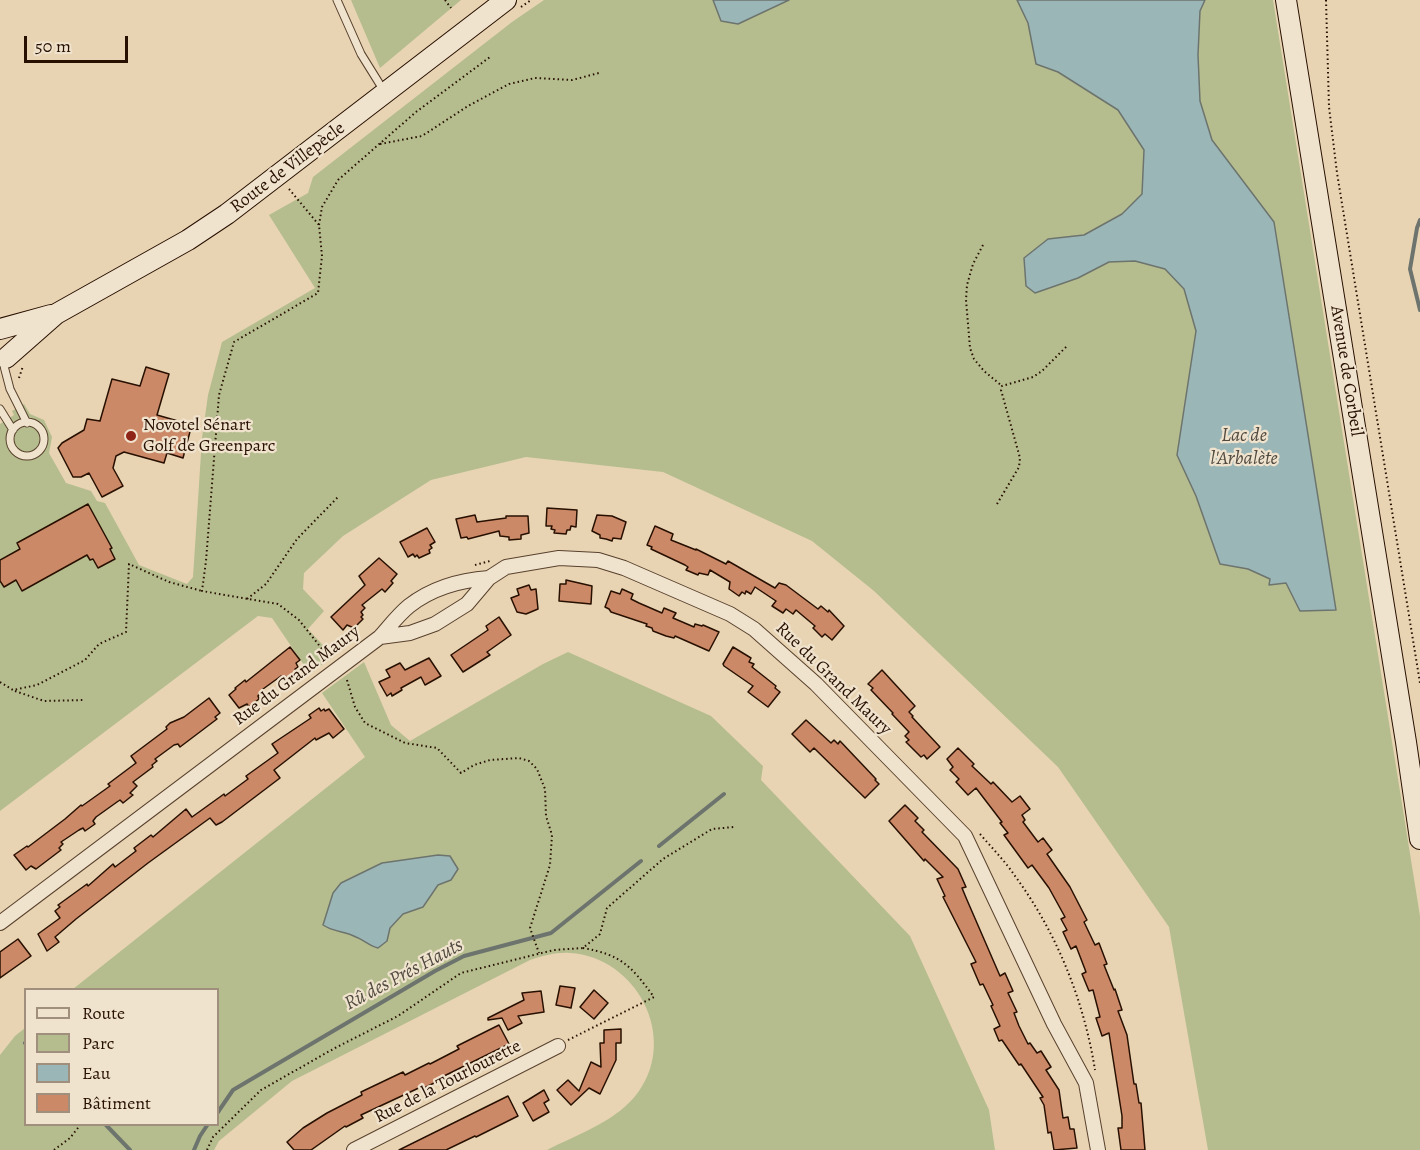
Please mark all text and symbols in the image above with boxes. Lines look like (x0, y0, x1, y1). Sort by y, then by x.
scale bar (27, 24, 130, 62)
text: 50 m (35, 34, 71, 58)
street label: Route de Villepècle (226, 118, 350, 218)
street label: Avenue de Corbeil (1325, 304, 1367, 438)
place label: Novotel Sénart Golf de Greenparc (143, 415, 275, 458)
water label: Lac de l'Arbalète (1210, 424, 1278, 471)
marker: Novotel Sénart Golf de Greenparc (124, 429, 138, 443)
street label: Rue du Grand Maury (770, 618, 896, 740)
street label: Rue du Grand Maury (229, 621, 365, 731)
water label: Rû des Prés Hauts (341, 934, 467, 1016)
legend (24, 988, 219, 1126)
text: Route (82, 1001, 125, 1025)
text: Parc (82, 1031, 114, 1055)
street label: Rue de la Tourlourette (371, 1036, 525, 1128)
text: Eau (82, 1061, 110, 1085)
text: Bâtiment (82, 1091, 151, 1115)

